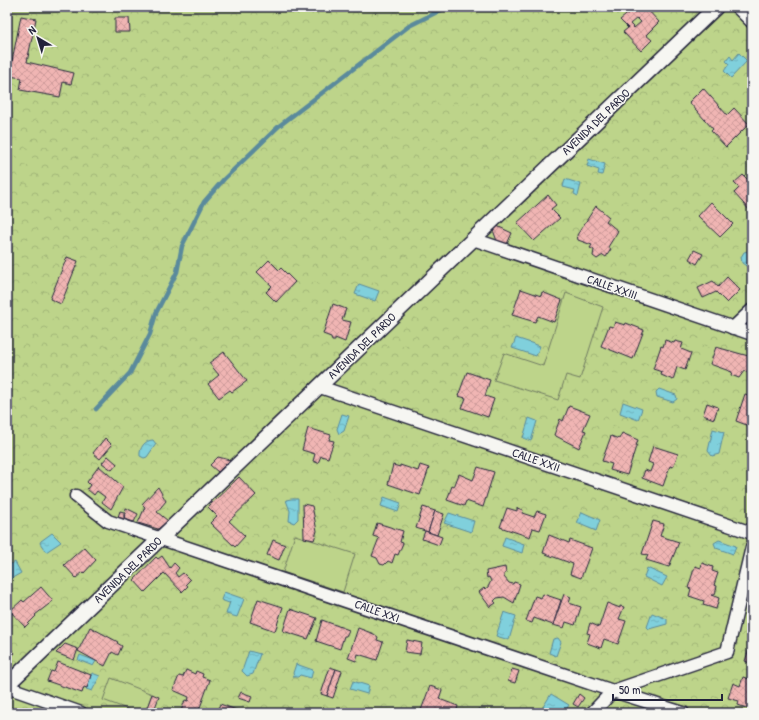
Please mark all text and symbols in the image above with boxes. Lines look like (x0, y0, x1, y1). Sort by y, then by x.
north arrow (18, 18, 58, 58)
text: N (25, 23, 39, 37)
street label: AVENIDA DEL PARDO (558, 84, 634, 159)
street label: CALLE XXIII (585, 270, 640, 303)
street label: AVENIDA DEL PARDO (324, 308, 400, 383)
street label: CALLE XXII (510, 443, 562, 476)
street label: AVENIDA DEL PARDO (90, 532, 166, 607)
street label: CALLE XXI (352, 595, 402, 626)
scale bar (613, 676, 722, 702)
text: 50 m (619, 681, 640, 698)

